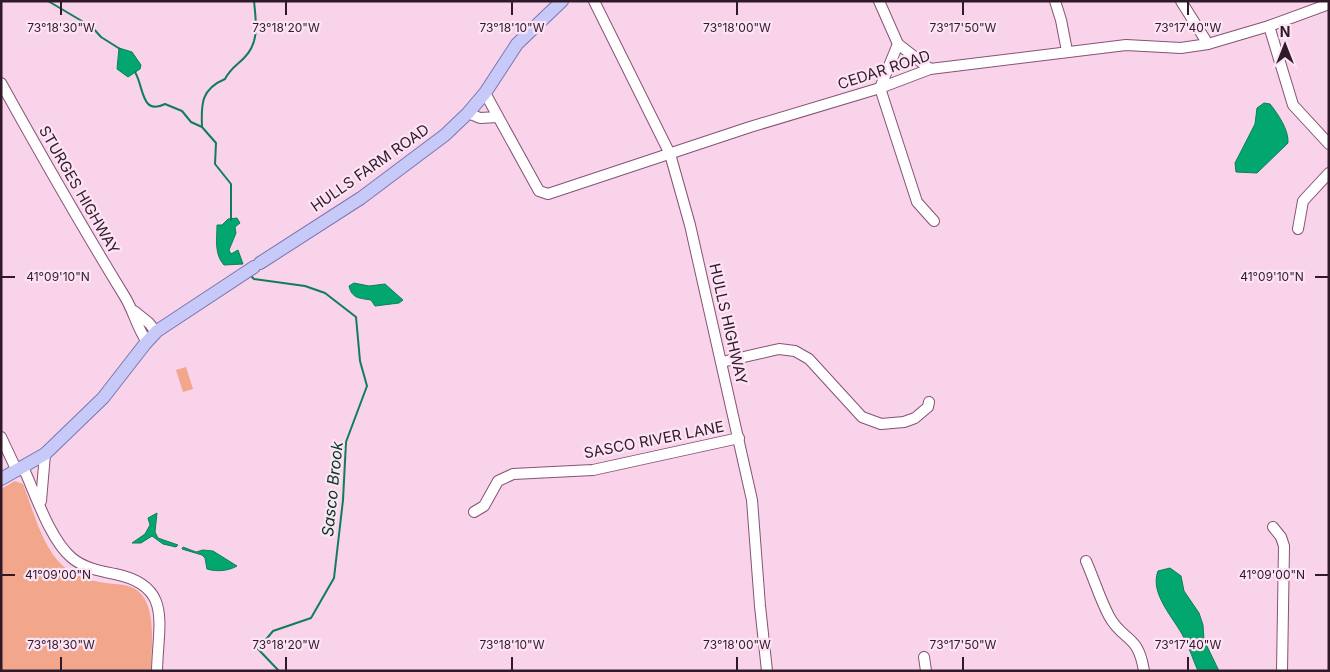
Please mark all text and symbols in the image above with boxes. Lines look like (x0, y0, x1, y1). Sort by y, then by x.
text: 73°18'30"W (27, 20, 95, 35)
text: 73°18'20"W (252, 20, 320, 35)
text: 73°18'10"W (479, 20, 545, 35)
text: 73°18'00"W (703, 20, 771, 35)
text: 73°17'50"W (930, 20, 997, 35)
text: 73°17'40"W (1155, 20, 1221, 35)
north arrow (1260, 20, 1310, 70)
text: N (1280, 23, 1290, 40)
street label: CEDAR ROAD (835, 46, 933, 93)
street label: HULLS FARM ROAD (307, 120, 433, 216)
street label: STURGES HIGHWAY (35, 122, 124, 257)
street label: HULLS HIGHWAY (705, 261, 752, 386)
text: 41°09'10"N (26, 269, 90, 284)
text: 41°09'10"N (1240, 269, 1304, 284)
street label: SASCO RIVER LANE (582, 417, 726, 462)
water label: Sasco Brook (317, 440, 347, 538)
text: 41°09'00"N (25, 567, 91, 582)
text: 41°09'00"N (1239, 567, 1305, 582)
text: 73°18'30"W (27, 637, 95, 652)
text: 73°18'20"W (252, 637, 320, 652)
text: 73°18'10"W (479, 637, 545, 652)
text: 73°18'00"W (703, 637, 771, 652)
text: 73°17'50"W (930, 637, 997, 652)
text: 73°17'40"W (1155, 637, 1221, 652)

